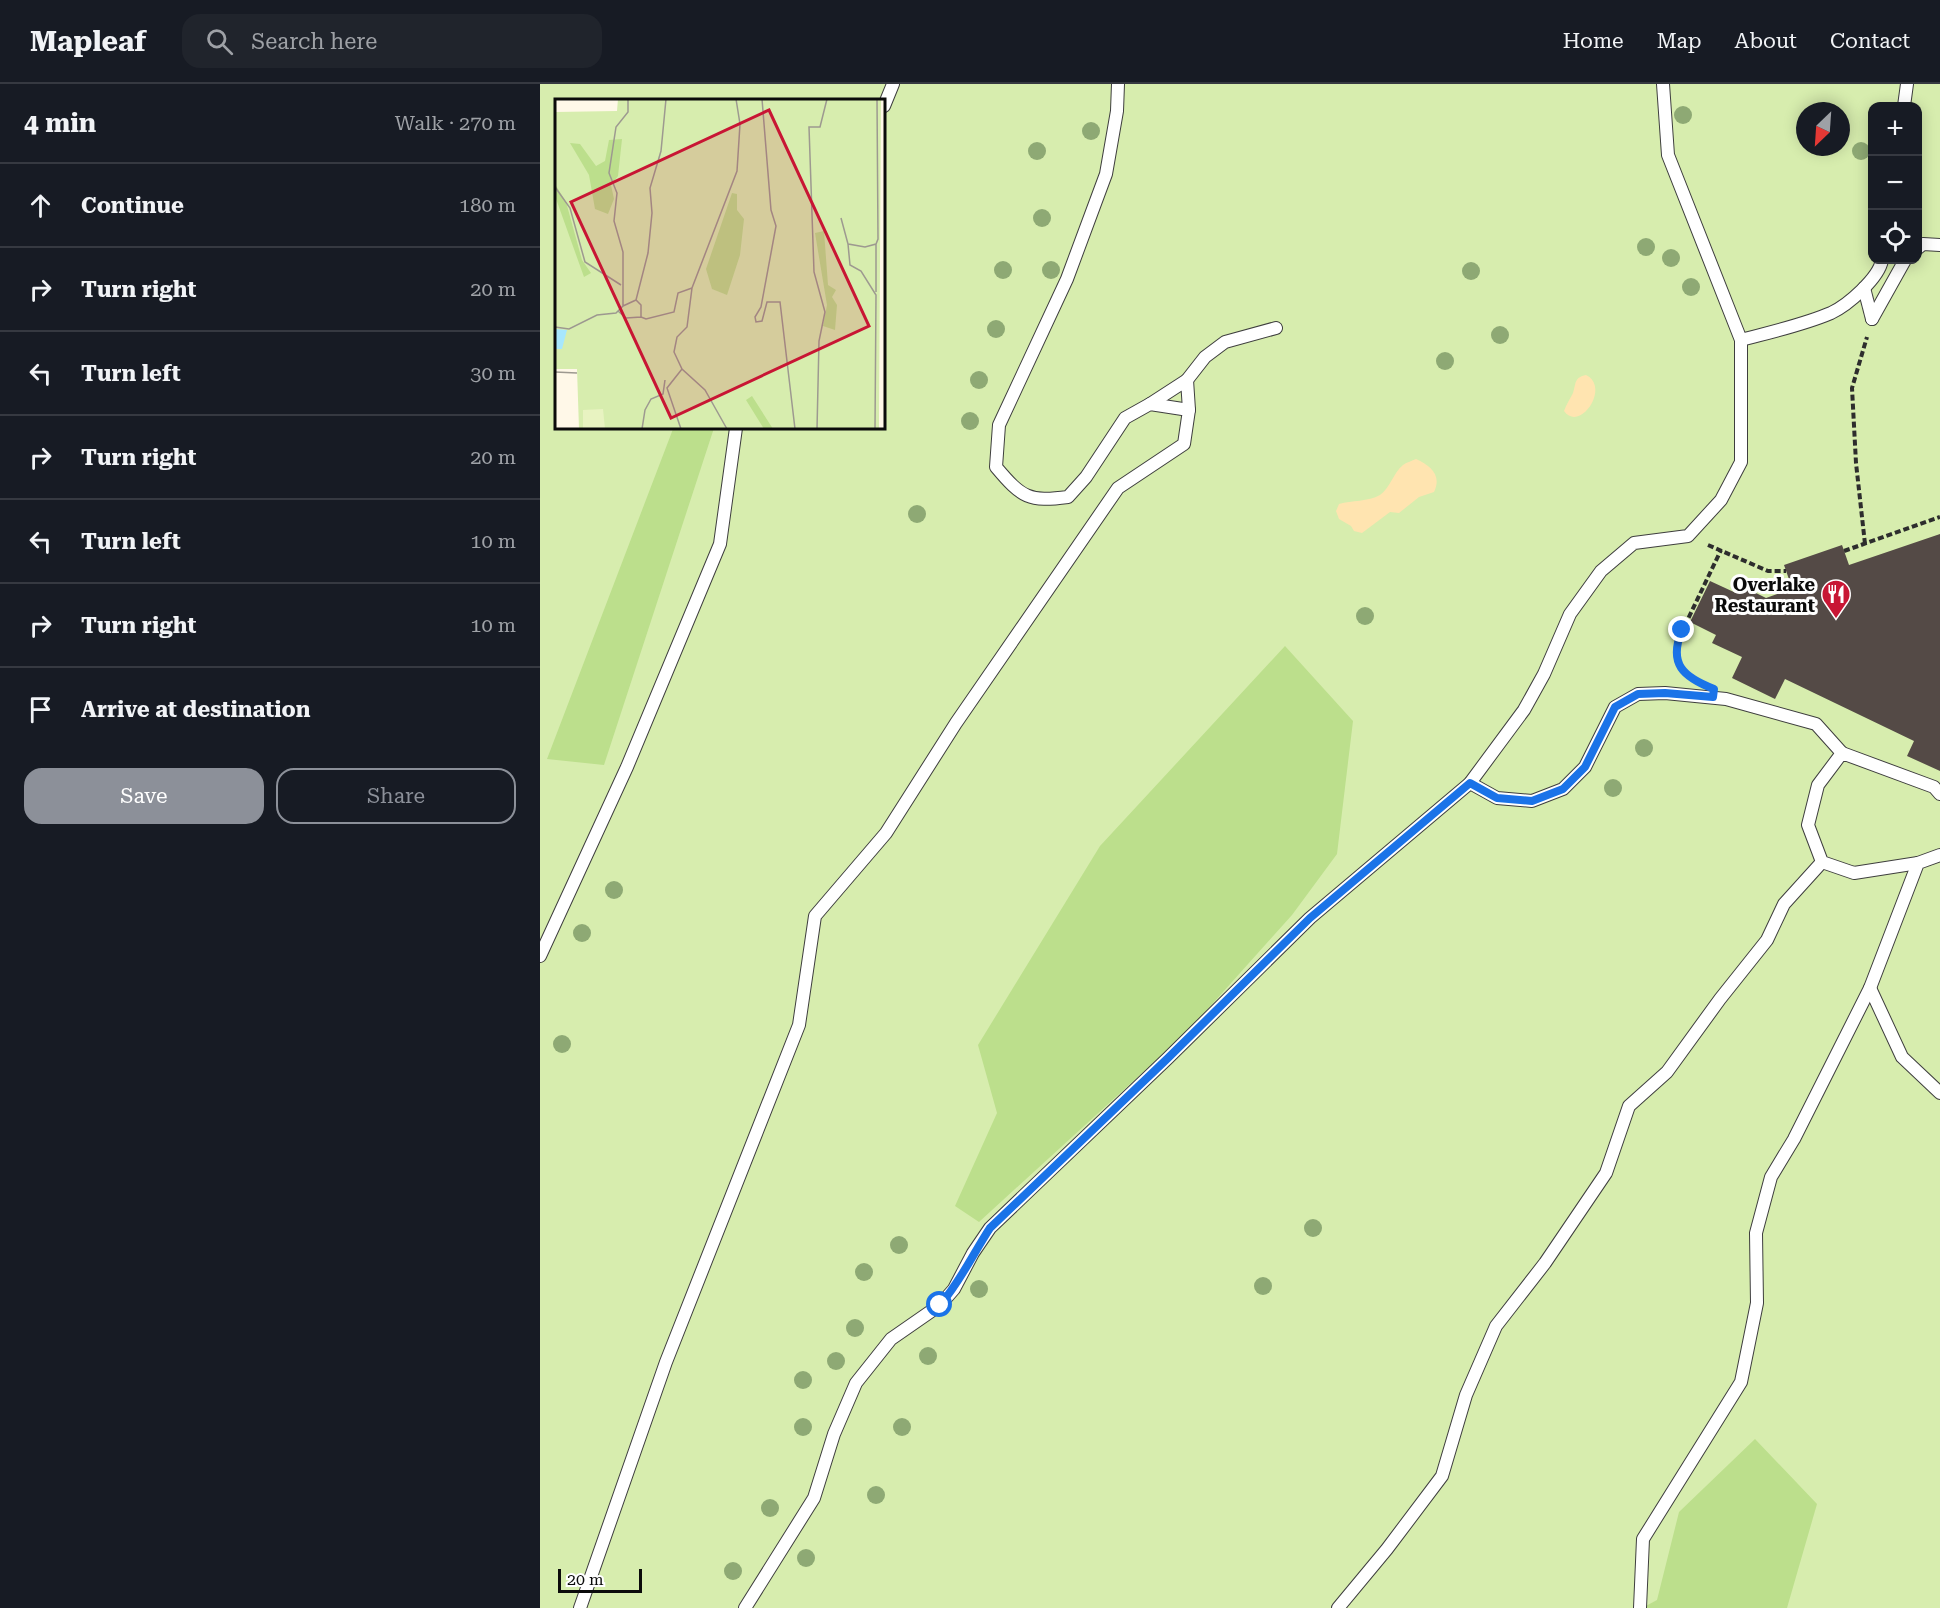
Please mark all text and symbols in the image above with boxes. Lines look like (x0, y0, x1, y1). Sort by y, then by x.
search box (182, 14, 602, 68)
text: Mapleaf (30, 25, 146, 58)
icon: search (203, 25, 236, 58)
text: Search here (251, 29, 377, 54)
text: Home (1563, 29, 1624, 53)
text: Map (1657, 29, 1702, 53)
text: About (1735, 29, 1797, 53)
text: Contact (1830, 29, 1910, 53)
inset map (555, 99, 885, 429)
north arrow (1796, 102, 1850, 156)
map controls (1868, 102, 1922, 264)
button: + (1868, 102, 1922, 156)
text: 4 min (24, 108, 96, 138)
text: Walk · 270 m (395, 111, 516, 135)
button: − (1868, 156, 1922, 210)
icon: ahead (24, 189, 57, 222)
text: Continue (81, 193, 184, 218)
text: 180 m (459, 193, 516, 217)
button: locate (1868, 210, 1922, 264)
icon: right (24, 273, 57, 306)
text: Turn right (81, 277, 196, 302)
text: 20 m (470, 277, 516, 301)
icon: left (24, 357, 57, 390)
text: Turn left (81, 361, 181, 386)
text: 30 m (470, 361, 516, 385)
icon: right (24, 441, 57, 474)
text: Turn right (81, 445, 196, 470)
text: 20 m (470, 445, 516, 469)
icon: left (24, 525, 57, 558)
text: Turn left (81, 529, 181, 554)
text: 10 m (470, 529, 516, 553)
place label: Overlake Restaurant (1715, 574, 1815, 616)
restaurant icon: Overlake Restaurant (1820, 578, 1852, 620)
icon: right (24, 609, 57, 642)
text: Turn right (81, 613, 196, 638)
text: 10 m (470, 613, 516, 637)
route end (1668, 616, 1694, 642)
icon: arrive (24, 693, 57, 726)
text: Arrive at destination (81, 697, 310, 722)
button: Save (24, 768, 264, 824)
button: Share (276, 768, 516, 824)
route start (926, 1291, 952, 1317)
scale bar (558, 1566, 642, 1594)
text: 20 m (567, 1570, 604, 1589)

